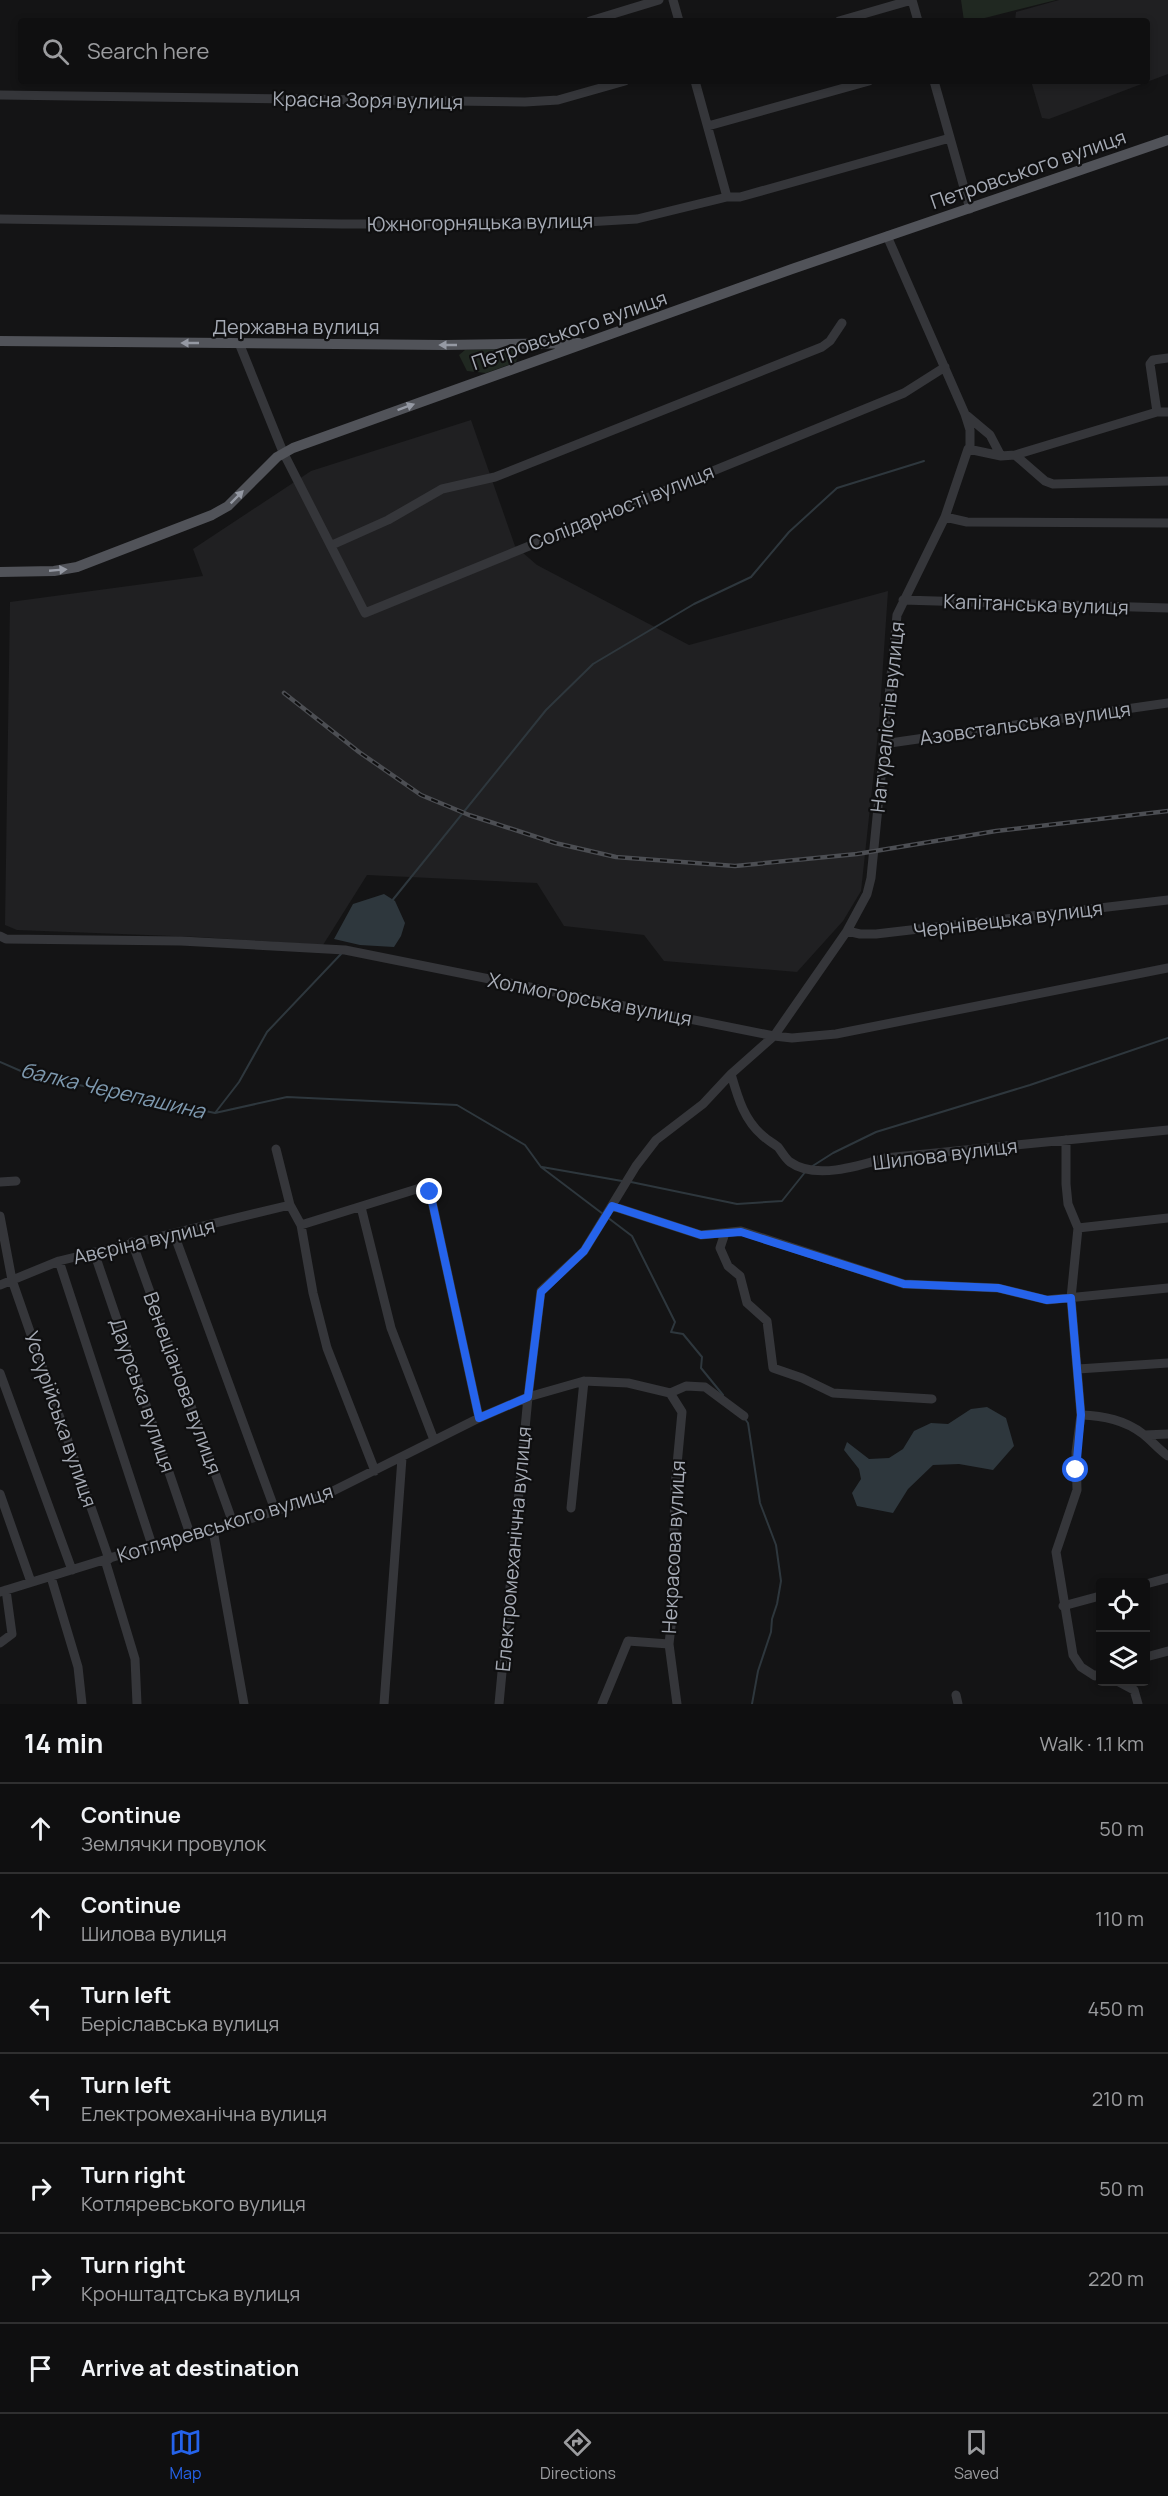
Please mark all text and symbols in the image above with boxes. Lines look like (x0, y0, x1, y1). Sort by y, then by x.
search box (18, 18, 1150, 84)
icon: search (39, 35, 72, 68)
text: Search here (87, 36, 209, 66)
street label: Красна Зоря вулиця (272, 85, 464, 115)
street label: Петровського вулиця (927, 123, 1129, 215)
street label: Южногорняцька вулиця (367, 207, 593, 237)
street label: Петровського вулиця (468, 284, 670, 376)
street label: Державна вулиця (212, 313, 380, 340)
one-way arrow (181, 338, 200, 348)
one-way arrow (439, 340, 458, 350)
one-way arrow (397, 402, 415, 412)
street label: Солідарності вулиця (524, 457, 718, 557)
one-way arrow (230, 490, 244, 504)
one-way arrow (49, 565, 68, 575)
street label: Капітанська вулиця (943, 587, 1129, 621)
street label: Натуралістів вулиця (864, 620, 910, 814)
street label: Азовстальська вулиця (918, 695, 1132, 751)
street label: Чернівецька вулиця (912, 894, 1104, 944)
street label: Холмогорська вулиця (486, 966, 694, 1032)
water label: балка Черепашина (18, 1055, 209, 1125)
street label: Шилова вулиця (871, 1132, 1019, 1176)
route end (416, 1178, 442, 1204)
street label: Авєріна вулиця (70, 1212, 218, 1270)
street label: Венеціанова вулиця (137, 1288, 229, 1478)
street label: Даурська вулиця (104, 1314, 182, 1476)
street label: Уссурійська вулиця (18, 1327, 104, 1511)
street label: Електромеханічна вулиця (489, 1425, 537, 1673)
route start (1062, 1456, 1088, 1482)
street label: Некрасова вулиця (655, 1459, 691, 1635)
street label: Котляревського вулиця (114, 1477, 336, 1569)
map controls (1096, 1578, 1150, 1686)
button: locate (1096, 1578, 1150, 1632)
button: layers (1096, 1632, 1150, 1686)
text: 14 min (24, 1725, 103, 1761)
text: Walk · 1.1 km (1040, 1730, 1144, 1757)
text: Continue (81, 1800, 181, 1830)
icon: ahead (24, 1812, 57, 1845)
text: 50 m (1099, 1815, 1144, 1842)
text: Землячки провулок (81, 1830, 266, 1857)
text: Continue (81, 1890, 181, 1920)
icon: ahead (24, 1902, 57, 1935)
text: 110 m (1095, 1905, 1144, 1932)
text: Шилова вулиця (81, 1920, 227, 1947)
text: Turn left (81, 1980, 171, 2010)
icon: left (24, 1992, 57, 2025)
text: 450 m (1088, 1995, 1144, 2022)
text: Беріславська вулиця (81, 2010, 279, 2037)
text: Turn left (81, 2070, 171, 2100)
icon: left (24, 2082, 57, 2115)
text: 210 m (1092, 2085, 1144, 2112)
text: Електромеханічна вулиця (81, 2100, 327, 2127)
text: Turn right (81, 2160, 186, 2190)
icon: right (24, 2172, 57, 2205)
text: 50 m (1099, 2175, 1144, 2202)
text: Котляревського вулиця (81, 2190, 306, 2217)
text: Turn right (81, 2250, 186, 2280)
icon: right (24, 2262, 57, 2295)
text: 220 m (1088, 2265, 1144, 2292)
text: Кронштадтська вулиця (81, 2280, 300, 2307)
icon: arrive (24, 2352, 57, 2385)
text: Arrive at destination (81, 2353, 299, 2383)
tab: Map (169, 2426, 202, 2484)
tab: Directions (540, 2426, 616, 2484)
tab: Saved (954, 2426, 999, 2484)

